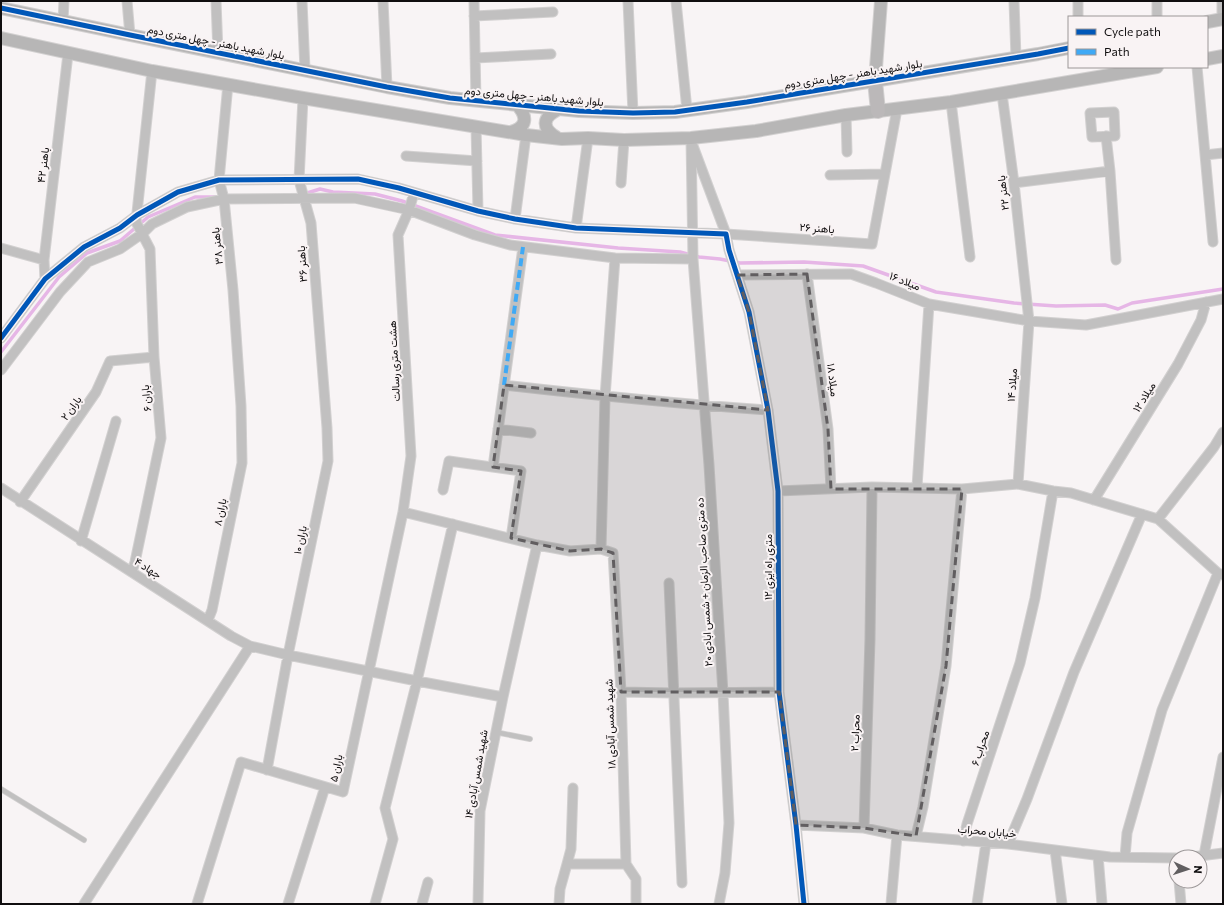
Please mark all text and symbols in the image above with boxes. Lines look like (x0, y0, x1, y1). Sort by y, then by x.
legend (1068, 16, 1208, 68)
street label: بلوار شهید باهنر - چهل متری دوم (146, 22, 286, 63)
text: Cycle path (1104, 24, 1161, 38)
text: Path (1104, 44, 1130, 58)
street label: بلوار شهید باهنر - چهل متری دوم (783, 56, 923, 93)
street label: بلوار شهید باهنر - چهل متری دوم (464, 83, 604, 110)
street label: باهنر ۴۲ (34, 146, 52, 184)
street label: باهنر ۲۲ (994, 175, 1012, 211)
street label: باهنر ۲۶ (799, 220, 835, 236)
street label: باهنر ۳۸ (208, 227, 226, 265)
street label: باهنر ۳۶ (294, 245, 310, 283)
street label: میلاد ۱۶ (887, 268, 923, 294)
street label: هشت متری رسالت (385, 320, 403, 402)
street label: میلاد ۱۸ (824, 363, 842, 398)
street label: میلاد ۱۴ (1004, 368, 1020, 402)
street label: میلاد ۱۲ (1129, 379, 1159, 415)
street label: باران ۶ (138, 384, 154, 412)
street label: باران ۲ (58, 393, 84, 423)
street label: باران ۸ (210, 497, 230, 527)
street label: ده متری صاحب الزمان + شمس ابادی ۲۰ (693, 497, 715, 667)
street label: باران ۱۰ (290, 524, 310, 556)
street label: ۱۲ متری راه ایزی (761, 534, 775, 600)
street label: جهاد ۴ (132, 554, 164, 582)
street label: شهید شمس آبادی ۱۸ (601, 678, 619, 769)
street label: محراب ۲ (847, 714, 863, 752)
street label: شهید شمس آبادی ۱۴ (461, 728, 491, 820)
street label: محراب ۶ (968, 728, 992, 768)
street label: باران ۵ (326, 753, 346, 783)
street label: خیابان محراب (957, 821, 1017, 841)
north arrow (1168, 849, 1208, 889)
text: N (1192, 865, 1205, 874)

